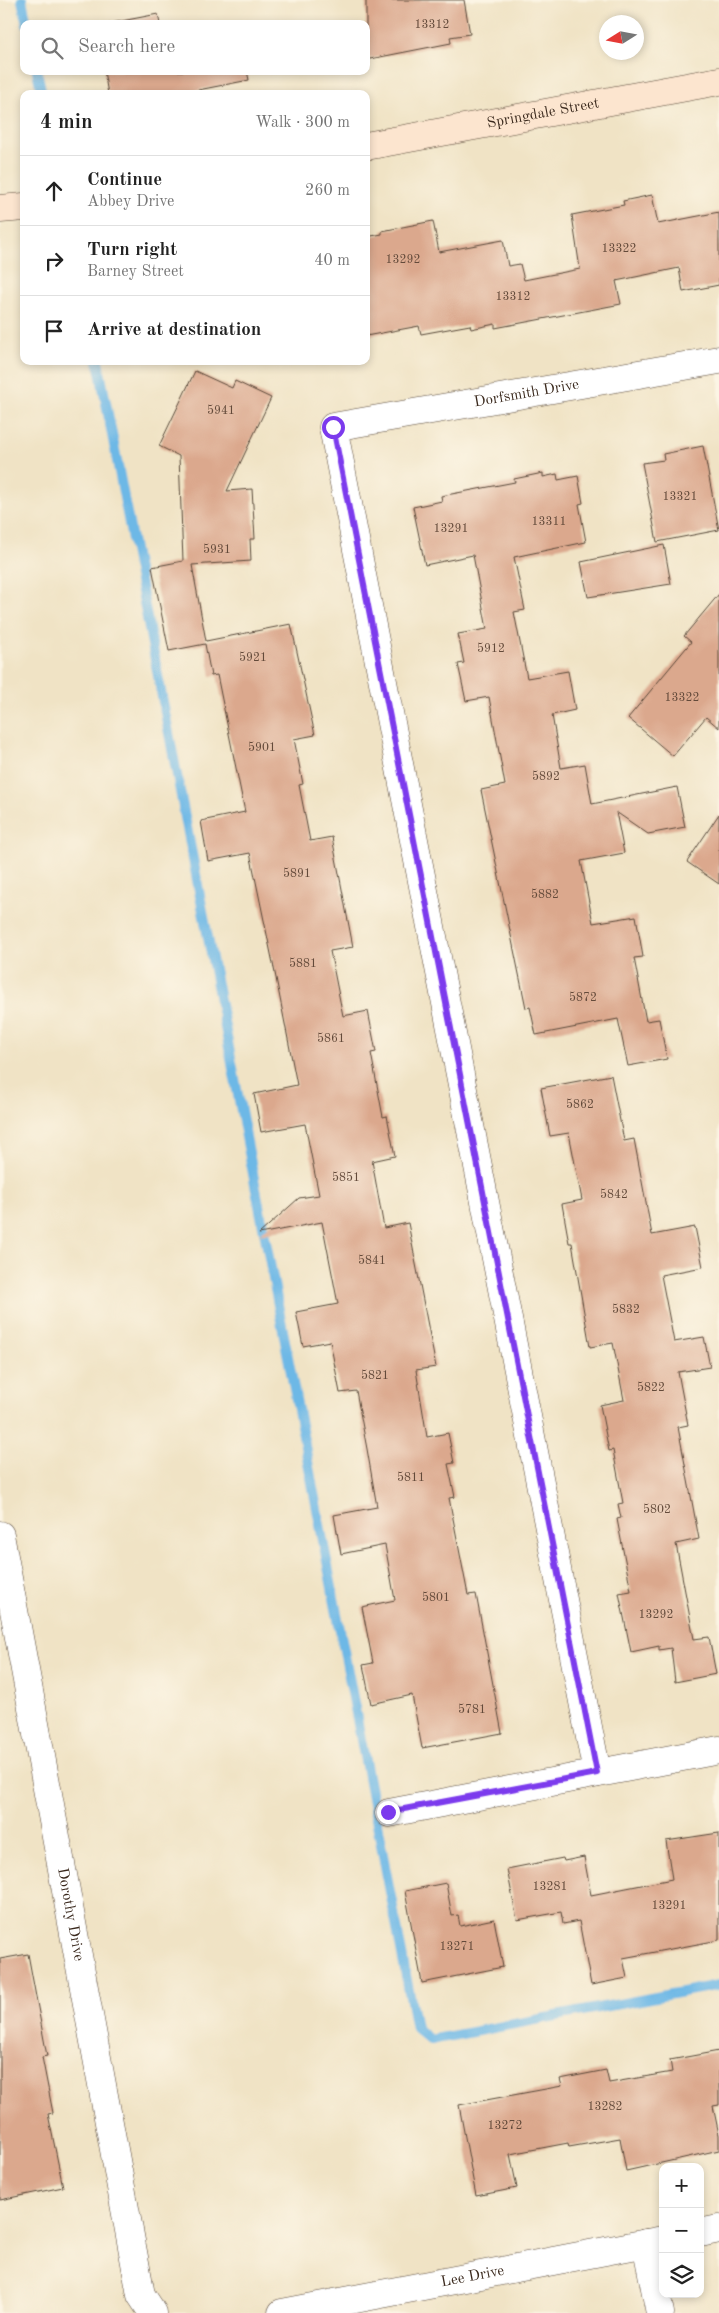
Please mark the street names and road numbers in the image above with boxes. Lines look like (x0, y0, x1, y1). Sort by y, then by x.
street label: Springdale Street (486, 96, 600, 131)
street label: Dorfsmith Drive (473, 377, 580, 410)
street label: Dorothy Drive (54, 1867, 86, 1962)
street label: Lee Drive (440, 2263, 506, 2290)

